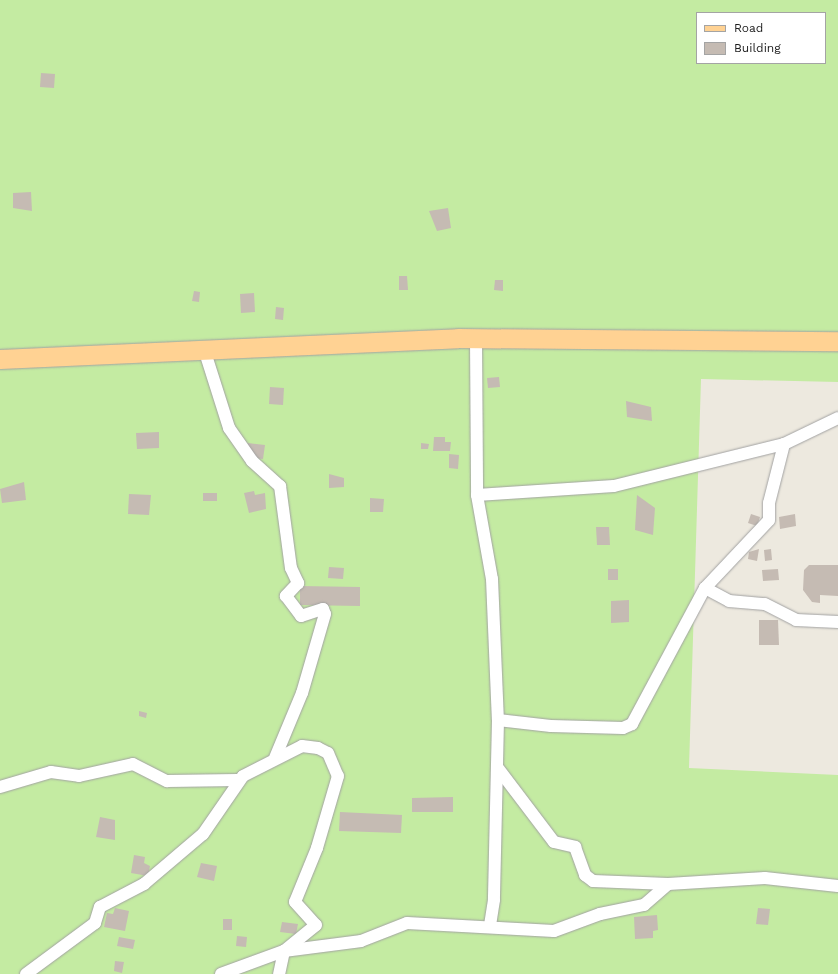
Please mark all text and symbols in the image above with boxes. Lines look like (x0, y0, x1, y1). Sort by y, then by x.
legend (696, 12, 826, 64)
text: Road (734, 21, 763, 35)
text: Building (734, 41, 781, 55)

